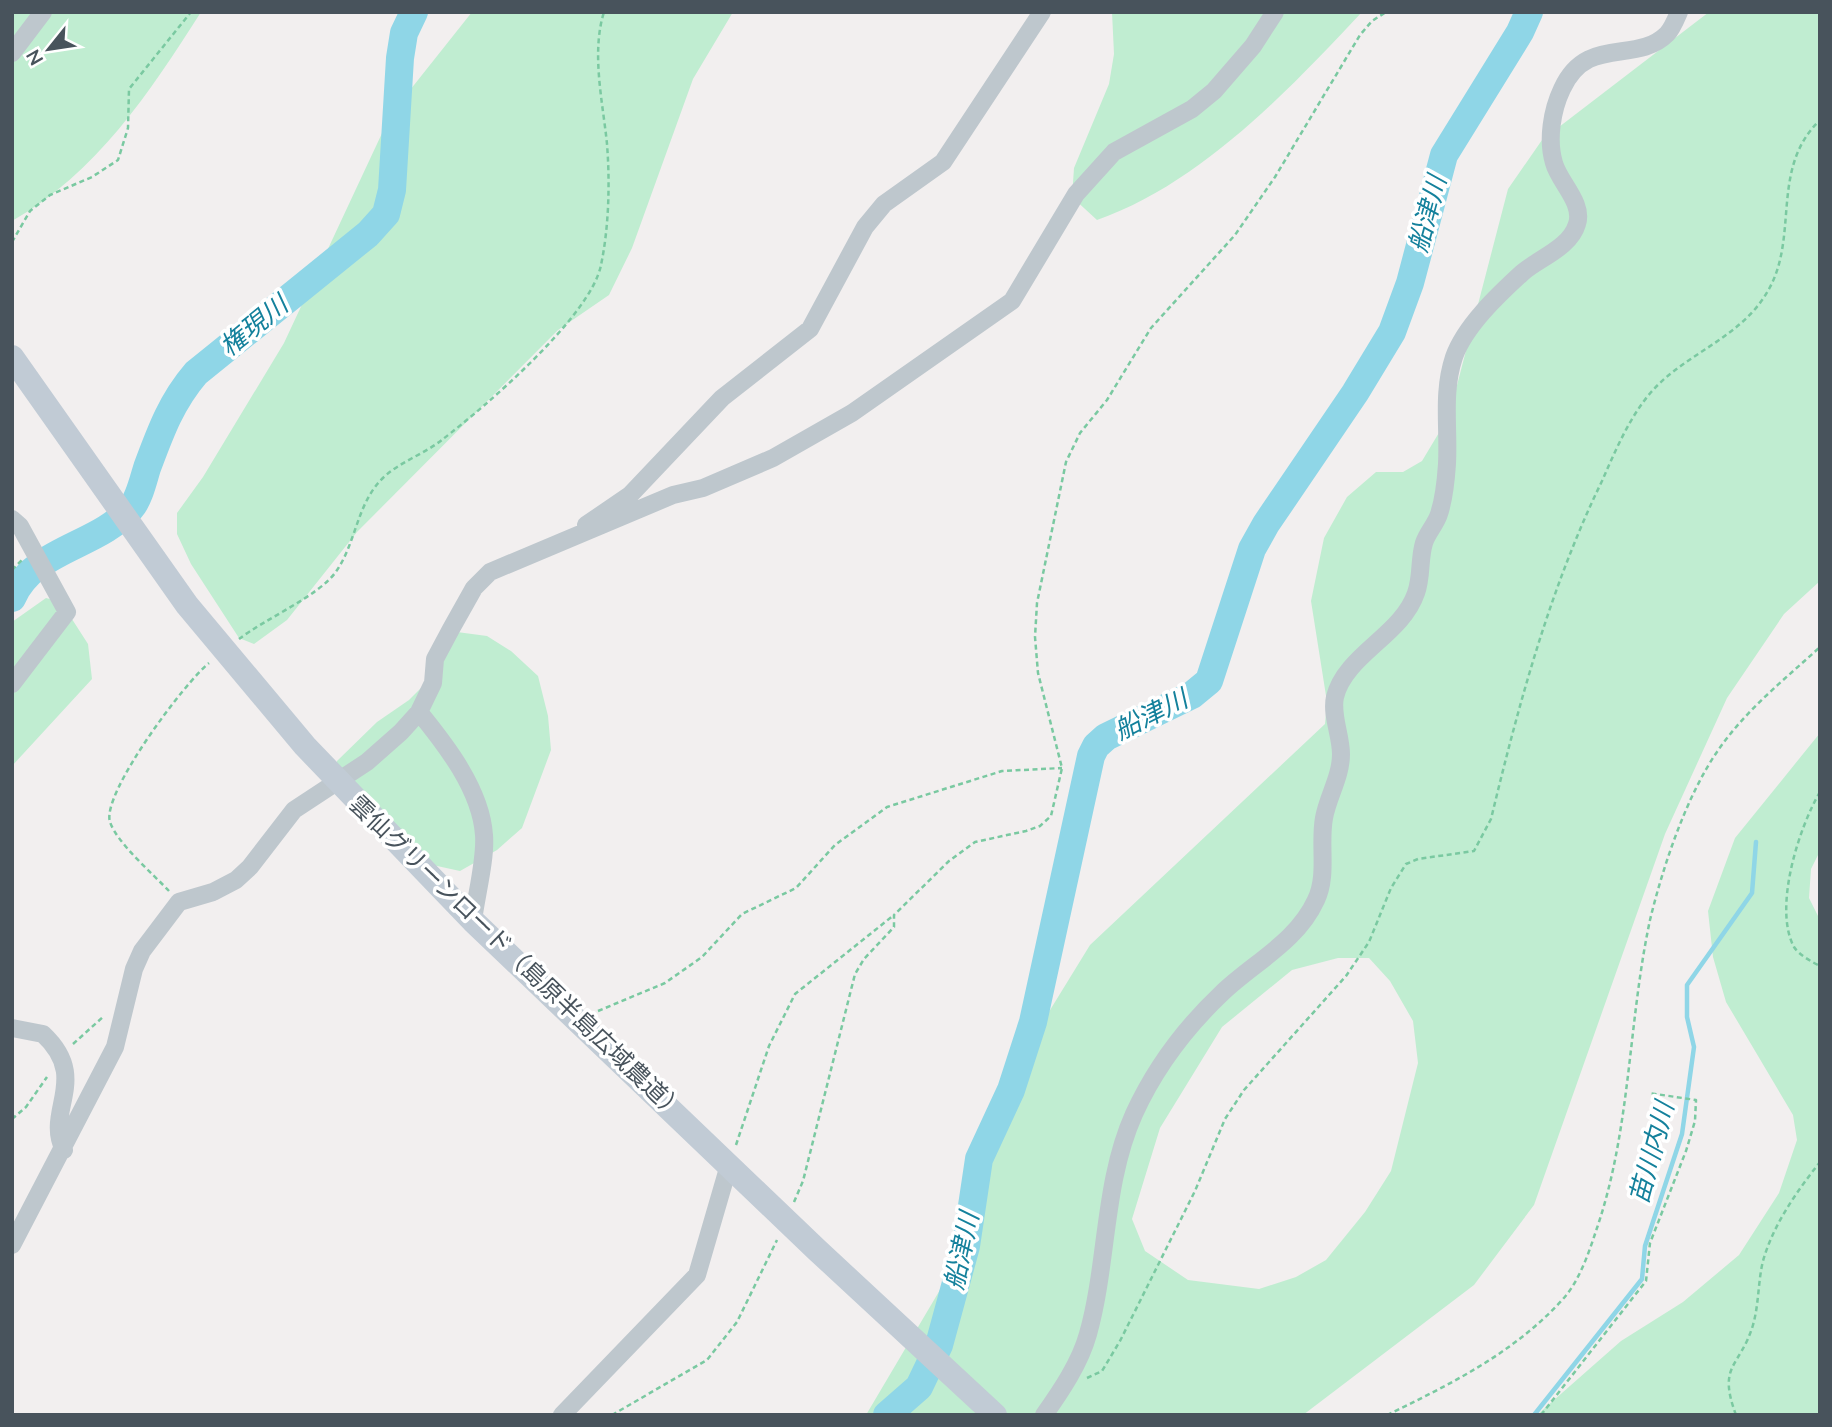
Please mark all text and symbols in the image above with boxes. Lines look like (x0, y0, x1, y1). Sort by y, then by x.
north arrow (14, 14, 84, 84)
text: N (20, 44, 50, 70)
water label: 船津川 (1401, 169, 1456, 256)
water label: 権現川 (213, 286, 298, 364)
water label: 船津川 (1108, 680, 1196, 748)
street label: 雲仙グリーンロード（島原半島広域農道） (342, 789, 692, 1127)
water label: 苗川内川 (1622, 1095, 1683, 1208)
water label: 船津川 (937, 1206, 988, 1293)

